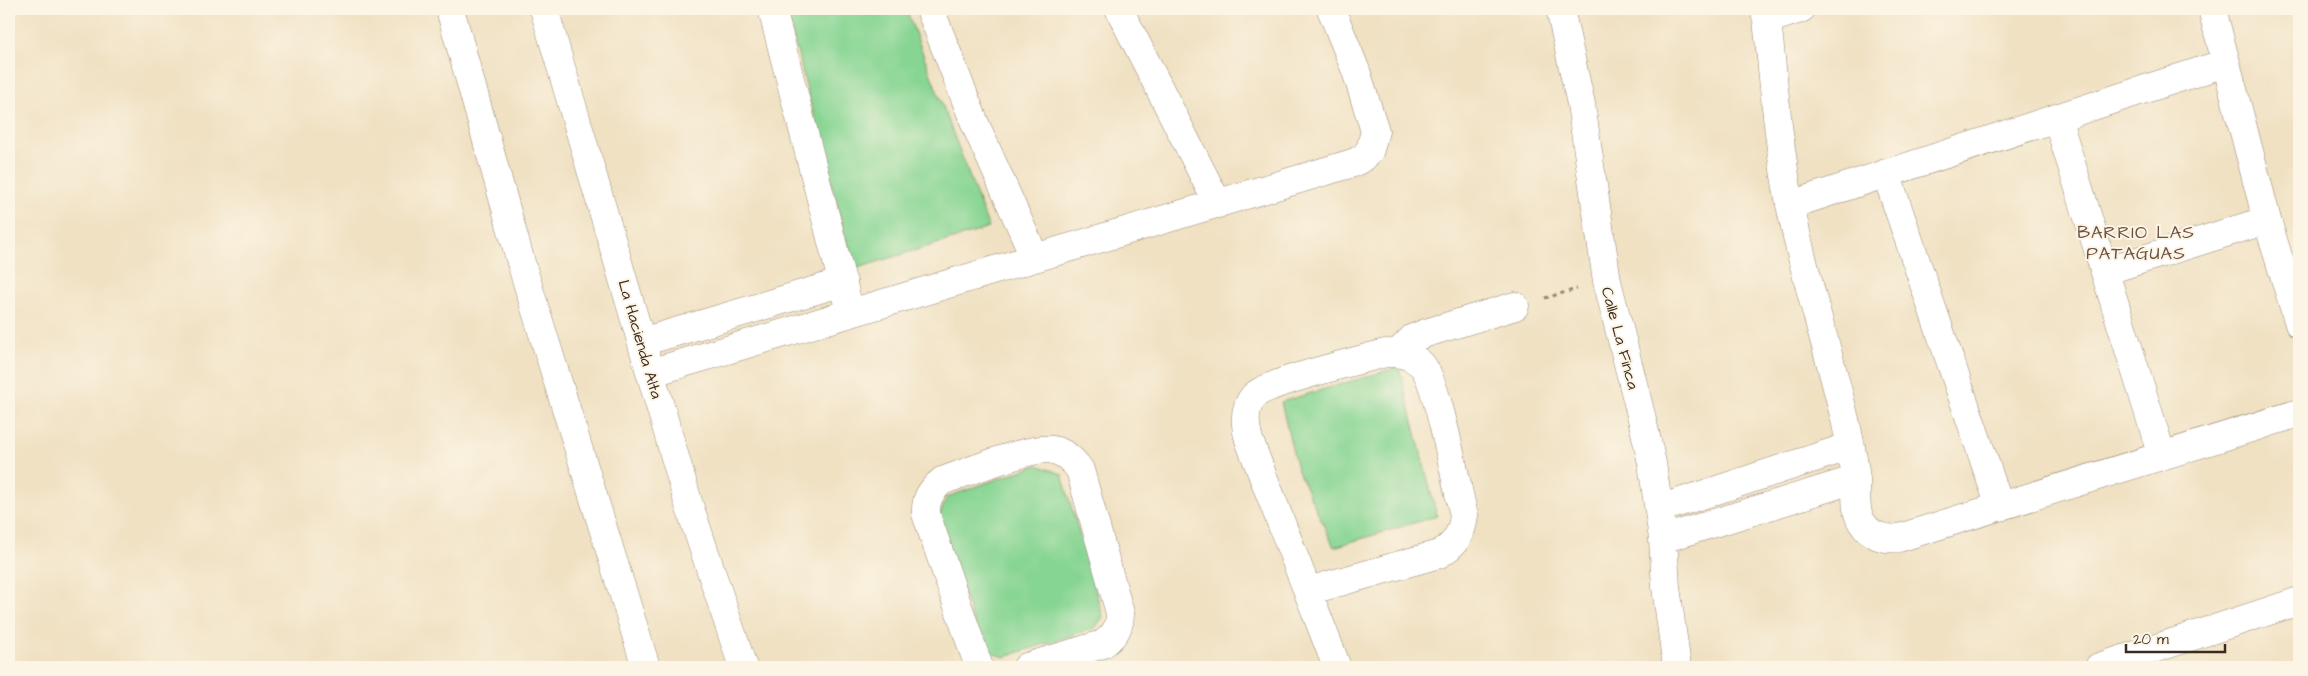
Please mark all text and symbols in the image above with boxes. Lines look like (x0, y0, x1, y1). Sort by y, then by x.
district label: BARRIO LAS PATAGUAS (2077, 220, 2195, 266)
street label: La Hacienda Alta (613, 277, 668, 401)
street label: Calle La Finca (1596, 285, 1644, 392)
scale bar (2126, 621, 2224, 653)
text: 20 m (2133, 629, 2169, 650)

